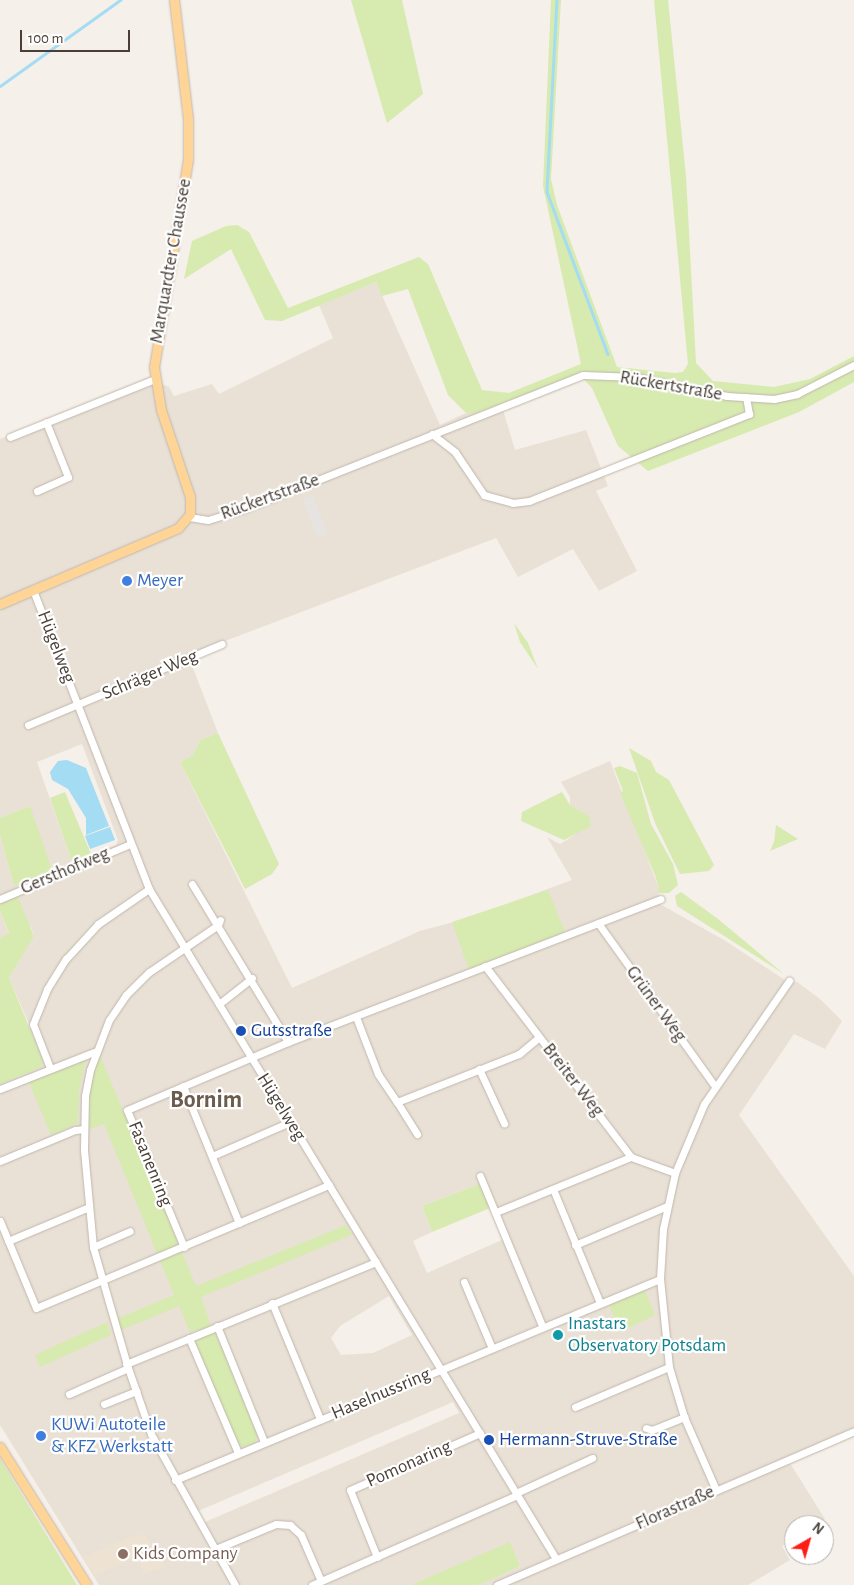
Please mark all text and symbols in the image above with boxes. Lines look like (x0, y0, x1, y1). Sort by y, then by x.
scale bar (22, 20, 132, 52)
text: 100 m (28, 31, 63, 46)
street label: Marquardter Chaussee (145, 177, 197, 345)
street label: Rückertstraße (618, 366, 724, 406)
street label: Rückertstraße (217, 469, 323, 525)
place label: Meyer (137, 570, 183, 592)
marker: Meyer (121, 575, 133, 587)
street label: Hügelweg (32, 608, 80, 686)
street label: Schräger Weg (99, 645, 201, 705)
street label: Gersthofweg (17, 842, 113, 900)
street label: Grüner Weg (621, 962, 691, 1046)
place label: Gutsstraße (251, 1020, 332, 1042)
marker: Gutsstraße (235, 1025, 247, 1037)
street label: Breiter Weg (537, 1039, 609, 1121)
street label: Hügelweg (251, 1069, 311, 1145)
district label: Bornim (170, 1087, 242, 1115)
street label: Fasanenring (123, 1118, 177, 1210)
place label: Inastars Observatory Potsdam (568, 1313, 726, 1357)
marker: Inastars Observatory Potsdam (552, 1329, 564, 1341)
street label: Haselnussring (328, 1363, 434, 1425)
place label: KUWi Autoteile & KFZ Werkstatt (51, 1414, 173, 1458)
place label: Hermann-Struve-Straße (499, 1429, 678, 1451)
marker: KUWi Autoteile & KFZ Werkstatt (35, 1430, 47, 1442)
marker: Hermann-Struve-Straße (483, 1434, 495, 1446)
street label: Pomonaring (363, 1435, 455, 1493)
street label: Florastraße (632, 1481, 718, 1535)
north arrow (784, 1515, 834, 1565)
text: N (809, 1520, 826, 1537)
place label: Kids Company (133, 1543, 238, 1565)
marker: Kids Company (117, 1548, 129, 1560)

